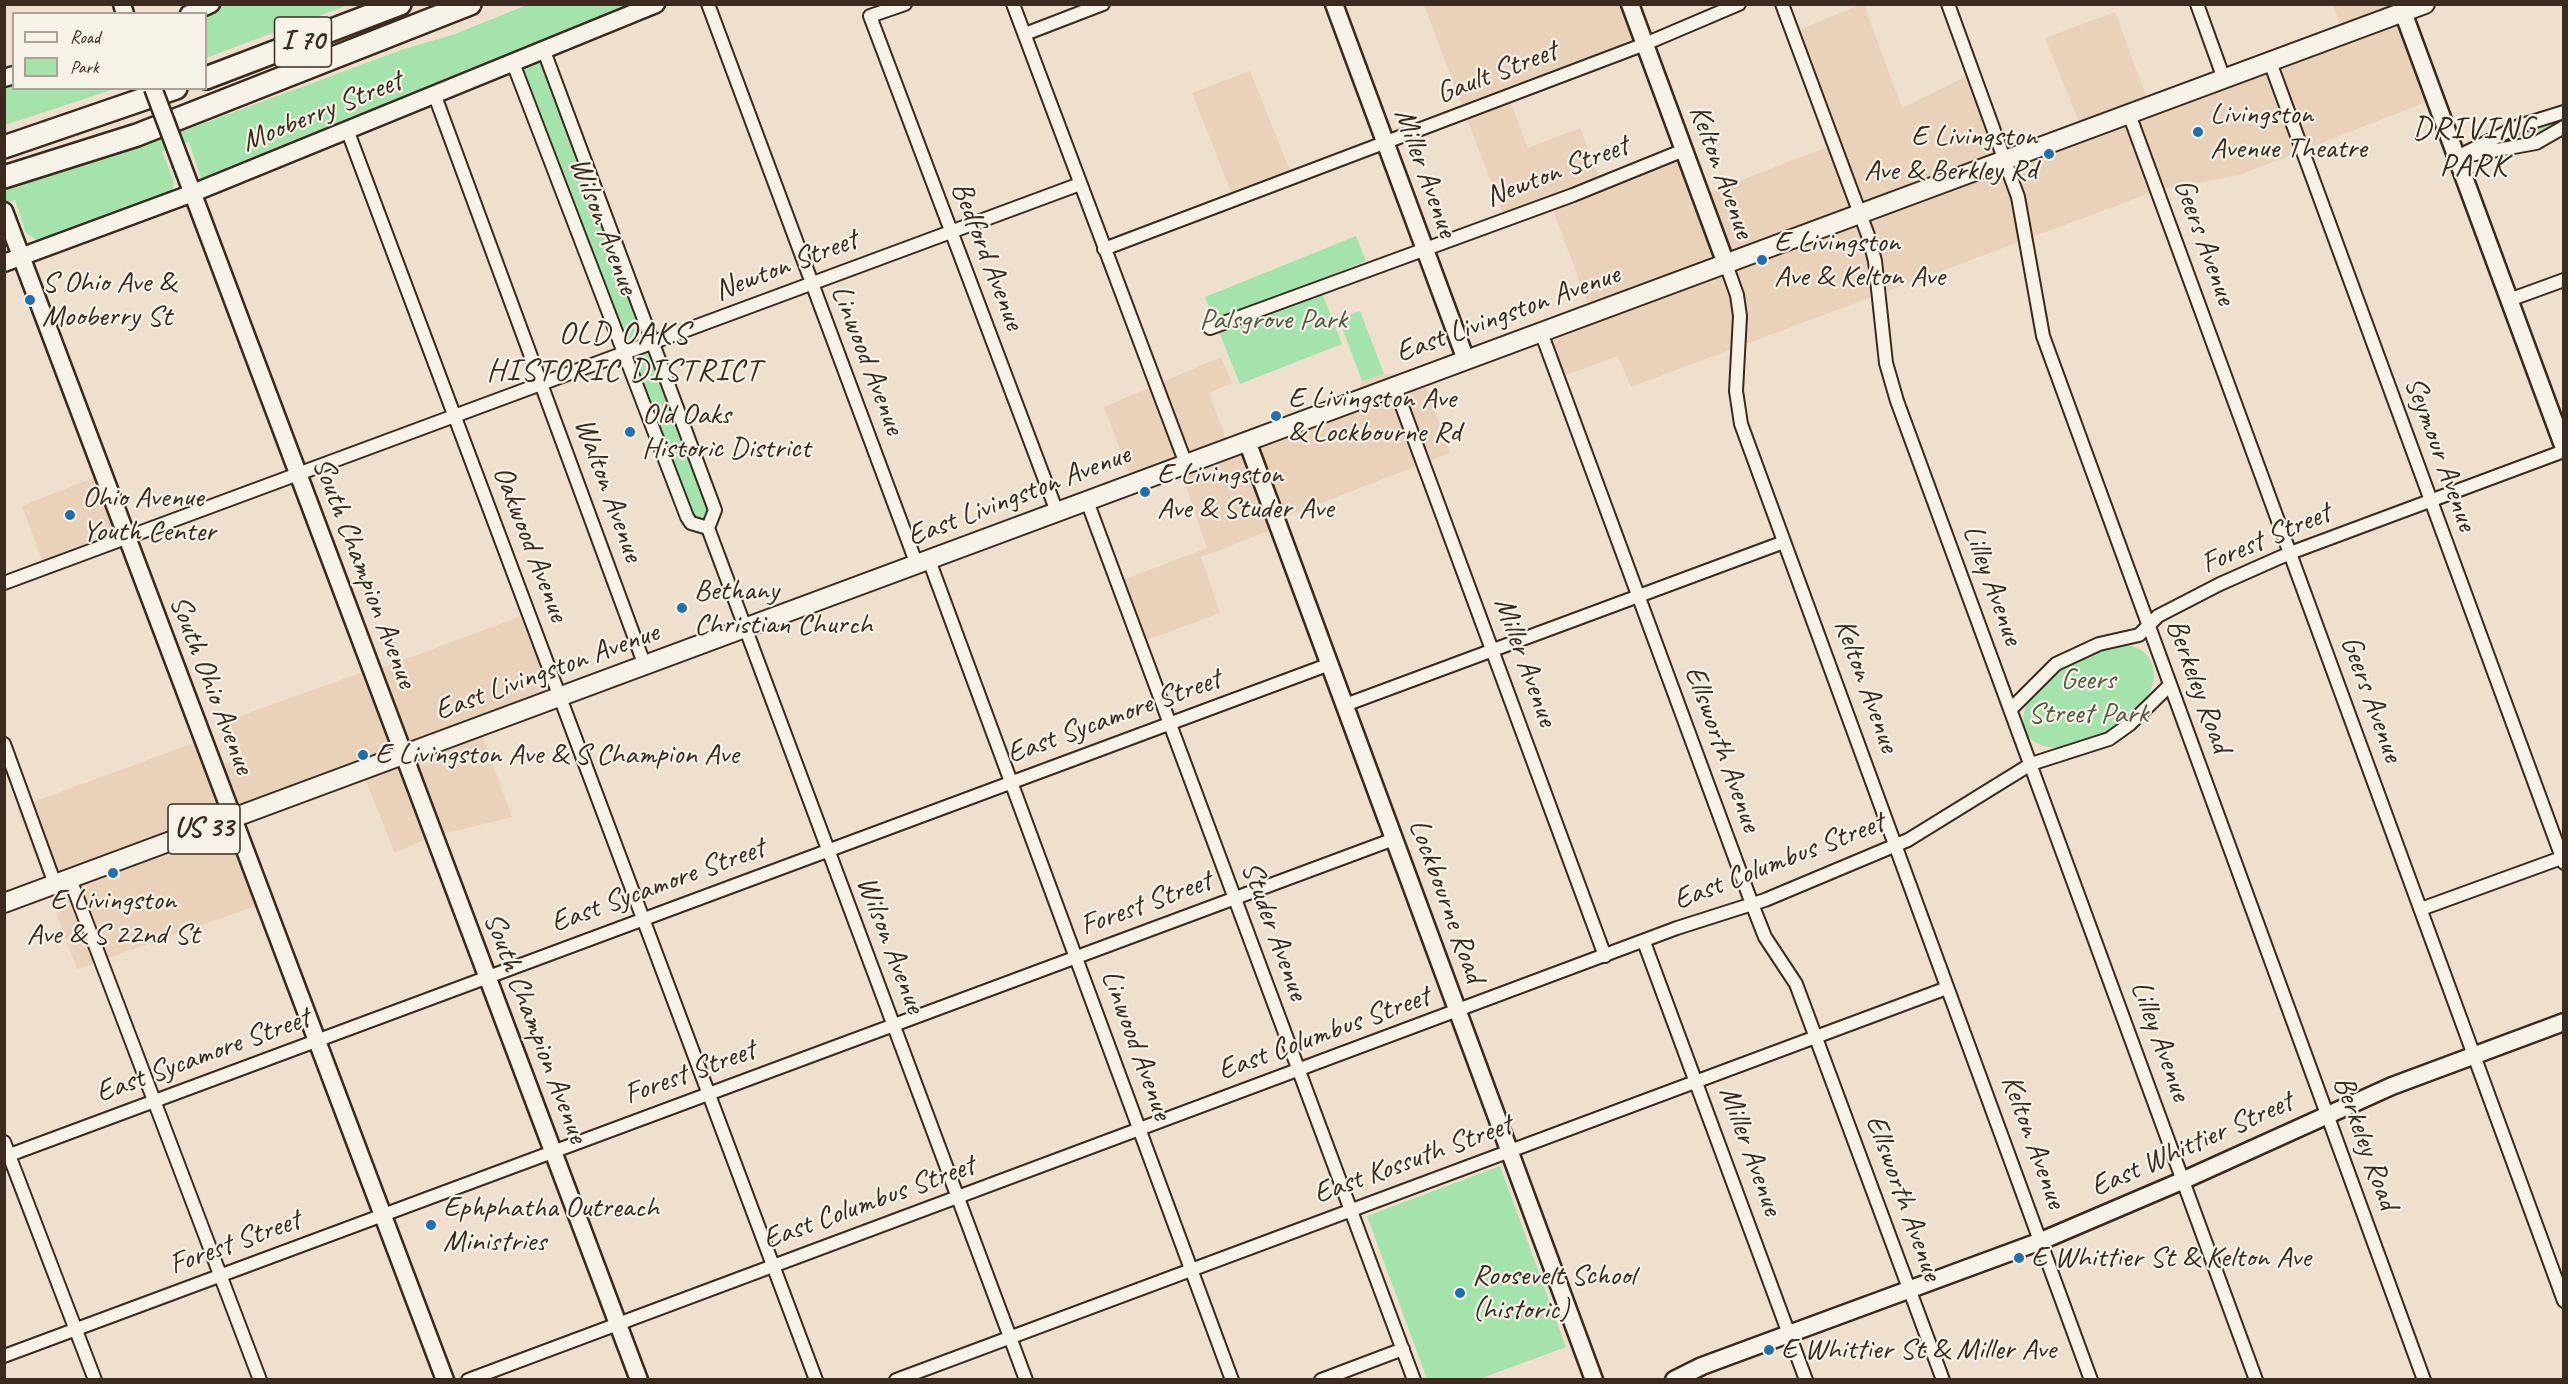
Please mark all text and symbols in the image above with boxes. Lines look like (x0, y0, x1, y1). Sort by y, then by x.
legend (12, 12, 207, 90)
road number: I 70 (274, 17, 332, 67)
text: Road (70, 26, 100, 48)
street label: Gault Street (1432, 34, 1562, 112)
text: Park (70, 56, 99, 78)
street label: Mooberry Street (236, 63, 408, 161)
place label: Livingston Avenue Theatre (2210, 97, 2367, 168)
street label: Kelton Avenue (1680, 100, 1762, 244)
street label: Miller Avenue (1385, 104, 1465, 242)
district label: DRIVING PARK (2413, 111, 2535, 186)
place label: E Livingston Ave & Berkley Rd (1864, 119, 2037, 190)
marker: Livingston Avenue Theatre (2191, 125, 2205, 139)
street label: Newton Street (1480, 128, 1634, 216)
marker: E Livingston Ave & Berkley Rd (2042, 147, 2056, 161)
street label: Wilson Avenue (560, 152, 646, 300)
street label: Geers Avenue (2165, 174, 2243, 310)
street label: Bedford Avenue (942, 177, 1032, 335)
street label: Newton Street (709, 222, 863, 310)
place label: E Livingston Ave & Kelton Ave (1774, 225, 1945, 296)
marker: E Livingston Ave & Kelton Ave (1755, 253, 1769, 267)
street label: East Livingston Avenue (1391, 257, 1625, 371)
place label: S Ohio Ave & Mooberry St (42, 265, 175, 336)
street label: Linwood Avenue (822, 280, 912, 440)
marker: S Ohio Ave & Mooberry St (23, 293, 37, 307)
park label: Palsgrove Park (1199, 302, 1347, 338)
district label: OLD OAKS HISTORIC DISTRICT (486, 316, 762, 391)
street label: Seymour Avenue (2396, 372, 2484, 536)
place label: E Livingston Ave & Lockbourne Rd (1288, 381, 1461, 452)
place label: Old Oaks Historic District (642, 397, 810, 468)
marker: E Livingston Ave & Lockbourne Rd (1269, 409, 1283, 423)
street label: Walton Avenue (565, 413, 651, 567)
marker: Old Oaks Historic District (623, 425, 637, 439)
street label: East Livingston Avenue (903, 437, 1135, 555)
street label: South Champion Avenue (304, 453, 424, 693)
place label: E Livingston Ave & Studer Ave (1157, 457, 1333, 528)
street label: Oakwood Avenue (484, 461, 576, 627)
place label: Ohio Avenue Youth Center (82, 480, 216, 550)
marker: E Livingston Ave & Studer Ave (1138, 485, 1152, 499)
street label: Forest Street (2196, 496, 2336, 582)
marker: Ohio Avenue Youth Center (63, 508, 77, 522)
street label: Lilley Avenue (1954, 520, 2030, 650)
place label: Bethany Christian Church (694, 573, 872, 644)
street label: South Ohio Avenue (160, 591, 262, 779)
street label: Miller Avenue (1485, 593, 1565, 731)
marker: Bethany Christian Church (675, 601, 689, 615)
street label: Kelton Avenue (1825, 614, 1907, 758)
street label: Berkeley Road (2157, 614, 2239, 758)
street label: East Livingston Avenue (430, 615, 664, 729)
street label: Geers Avenue (2332, 631, 2410, 767)
street label: Ellsworth Avenue (1675, 661, 1769, 837)
street label: East Sycamore Street (1002, 662, 1226, 772)
park label: Geers Street Park (2028, 662, 2148, 732)
place label: E Livingston Ave & S Champion Ave (375, 737, 739, 773)
marker: E Livingston Ave & S Champion Ave (356, 748, 370, 762)
road number: US 33 (168, 804, 240, 854)
street label: East Columbus Street (1669, 805, 1889, 919)
street label: Lockbourne Road (1400, 814, 1492, 988)
street label: East Sycamore Street (546, 831, 770, 941)
street label: Studer Avenue (1232, 857, 1316, 1005)
street label: Forest Street (1076, 864, 1216, 944)
marker: E Livingston Ave & S 22nd St (106, 866, 120, 880)
street label: Wilson Avenue (847, 871, 933, 1019)
place label: E Livingston Ave & S 22nd St (27, 883, 199, 954)
street label: South Champion Avenue (475, 908, 595, 1148)
street label: Linwood Avenue (1092, 965, 1180, 1125)
street label: Lilley Avenue (2122, 976, 2198, 1106)
street label: East Columbus Street (1213, 979, 1435, 1089)
street label: East Sycamore Street (91, 1001, 315, 1111)
street label: Forest Street (620, 1033, 760, 1113)
street label: Kelton Avenue (1992, 1070, 2074, 1214)
street label: Berkeley Road (2324, 1071, 2406, 1215)
street label: Miller Avenue (1710, 1082, 1790, 1220)
street label: East Whittier Street (2086, 1084, 2298, 1206)
street label: East Kossuth Street (1309, 1107, 1517, 1213)
street label: Ellsworth Avenue (1856, 1110, 1950, 1286)
street label: East Columbus Street (758, 1148, 980, 1258)
place label: Ephphatha Outreach Ministries (443, 1190, 659, 1260)
street label: Forest Street (165, 1203, 305, 1283)
marker: Ephphatha Outreach Ministries (424, 1218, 438, 1232)
place label: E Whittier St & Kelton Ave (2031, 1240, 2311, 1276)
marker: E Whittier St & Kelton Ave (2012, 1251, 2026, 1265)
place label: Roosevelt School (historic) (1472, 1258, 1635, 1328)
marker: Roosevelt School (historic) (1453, 1286, 1467, 1300)
place label: E Whittier St & Miller Ave (1781, 1332, 2056, 1368)
marker: E Whittier St & Miller Ave (1762, 1343, 1776, 1357)

